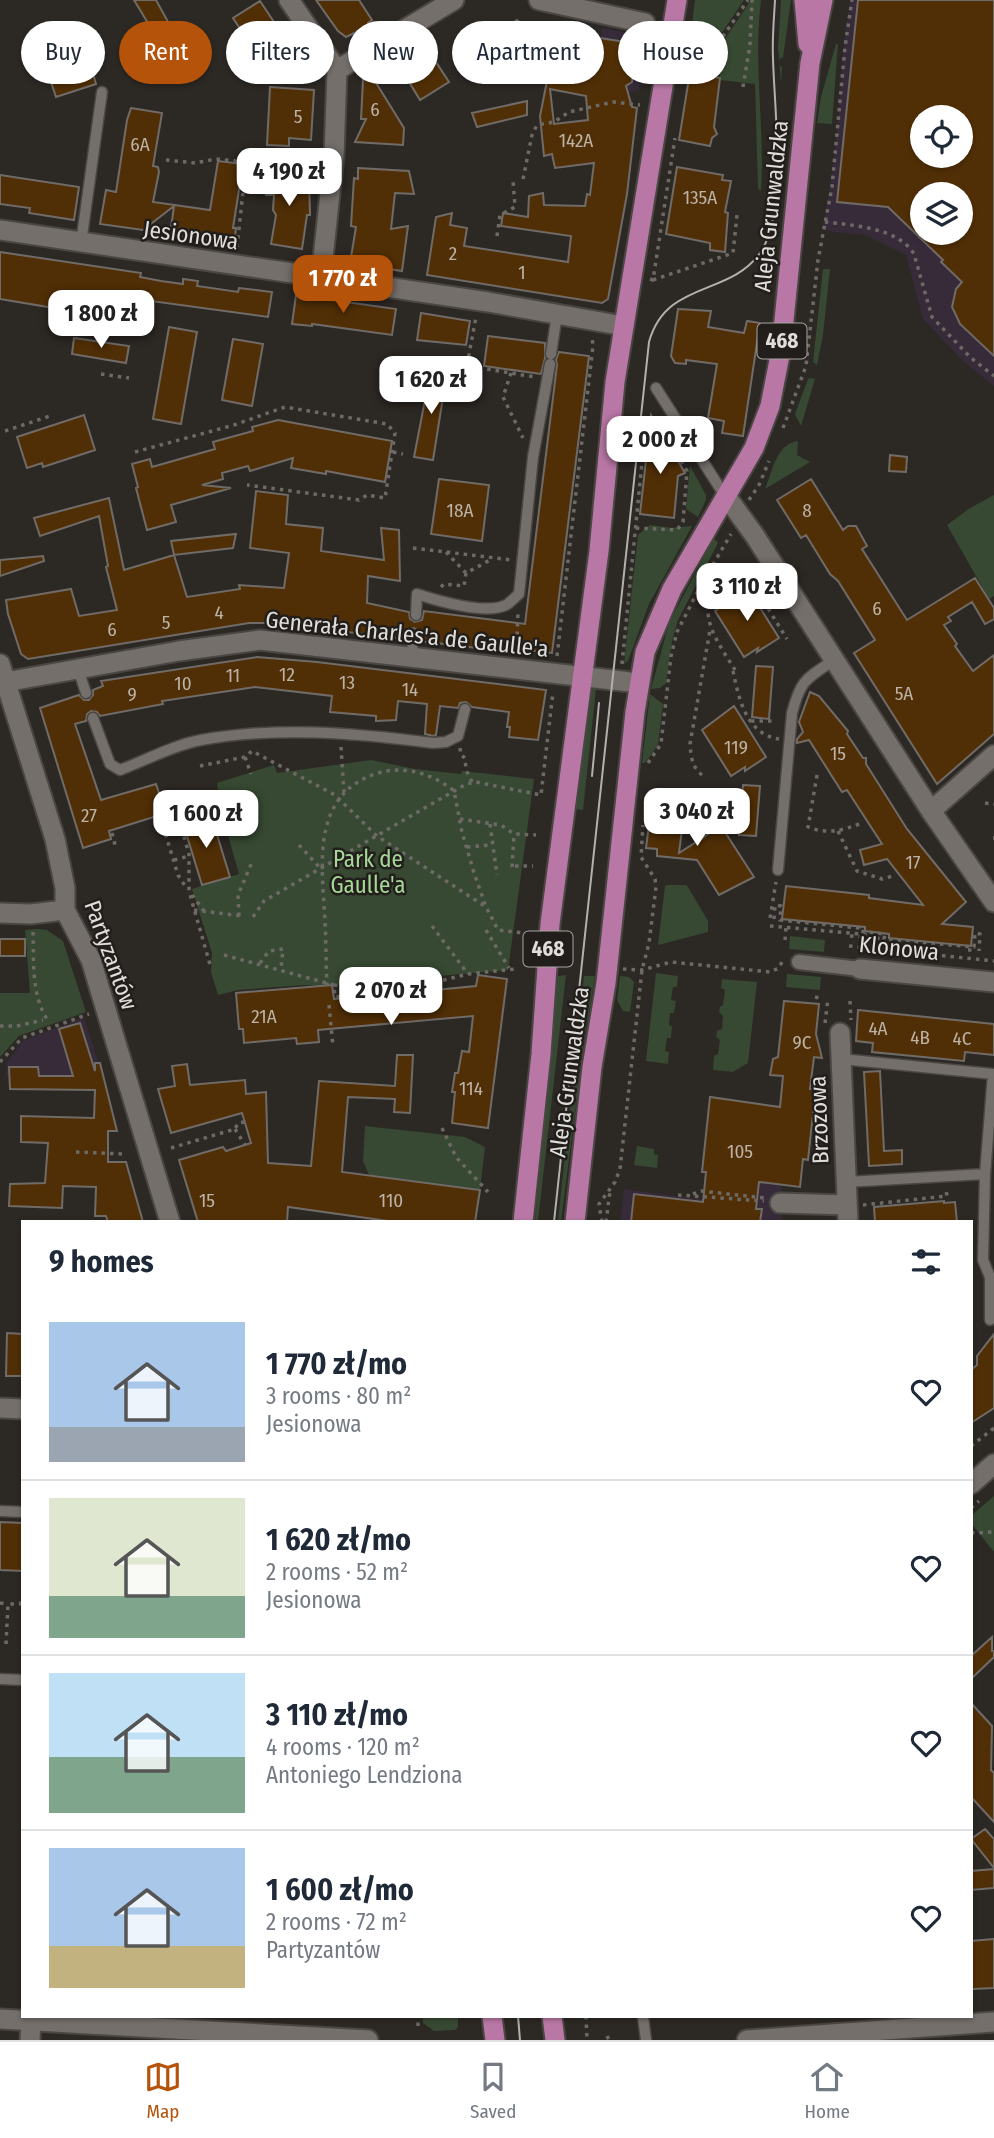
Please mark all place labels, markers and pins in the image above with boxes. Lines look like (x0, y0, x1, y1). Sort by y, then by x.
pin: 4 190 zł (217, 148, 361, 208)
pin: 1 770 zł (271, 256, 415, 315)
pin: 1 800 zł (29, 290, 173, 350)
pin: 1 620 zł (359, 356, 503, 416)
pin: 2 000 zł (588, 416, 732, 476)
pin: 3 110 zł (675, 564, 819, 623)
pin: 3 040 zł (625, 788, 769, 848)
pin: 1 600 zł (134, 790, 278, 850)
pin: 2 070 zł (319, 968, 463, 1027)

